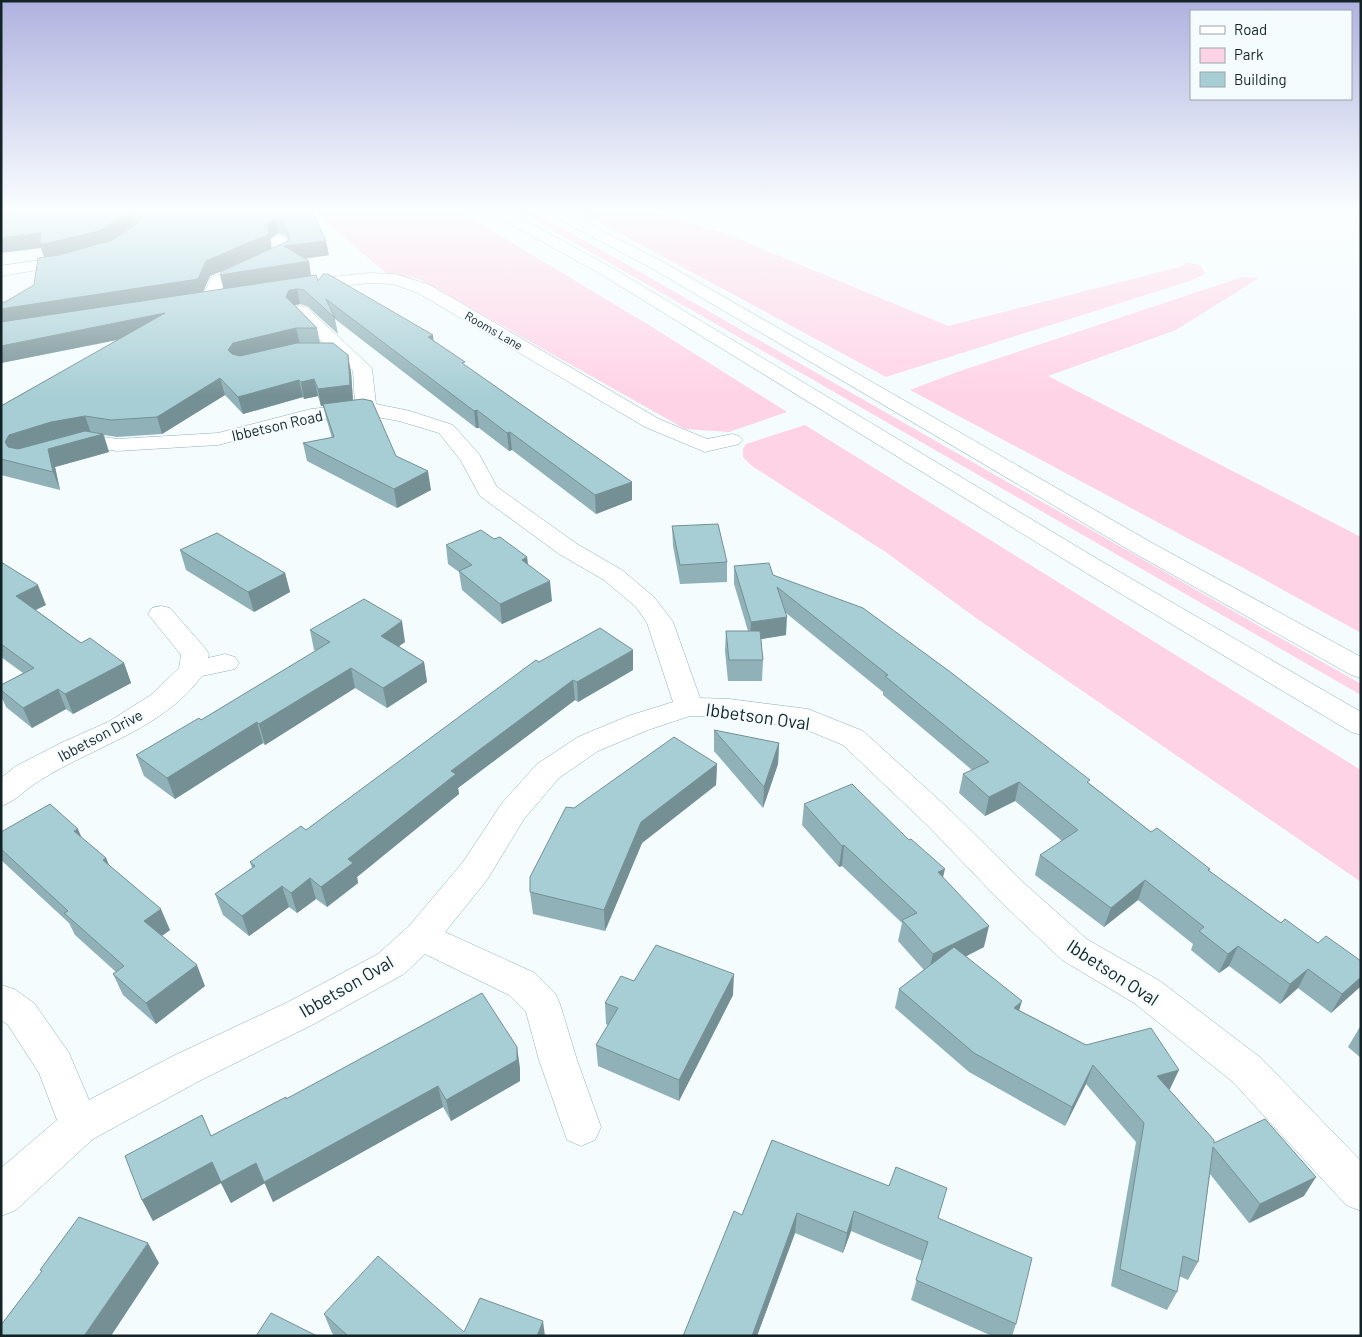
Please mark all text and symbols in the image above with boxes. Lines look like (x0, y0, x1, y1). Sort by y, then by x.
legend (1190, 10, 1352, 100)
text: Road (1234, 20, 1267, 38)
text: Park (1234, 45, 1264, 63)
text: Building (1234, 70, 1287, 88)
street label: Rooms Lane (463, 308, 525, 352)
street label: Ibbetson Road (230, 406, 324, 444)
street label: Ibbetson Oval (705, 698, 811, 734)
street label: Ibbetson Drive (55, 705, 145, 765)
street label: Ibbetson Oval (1063, 934, 1163, 1010)
street label: Ibbetson Oval (295, 950, 397, 1022)

